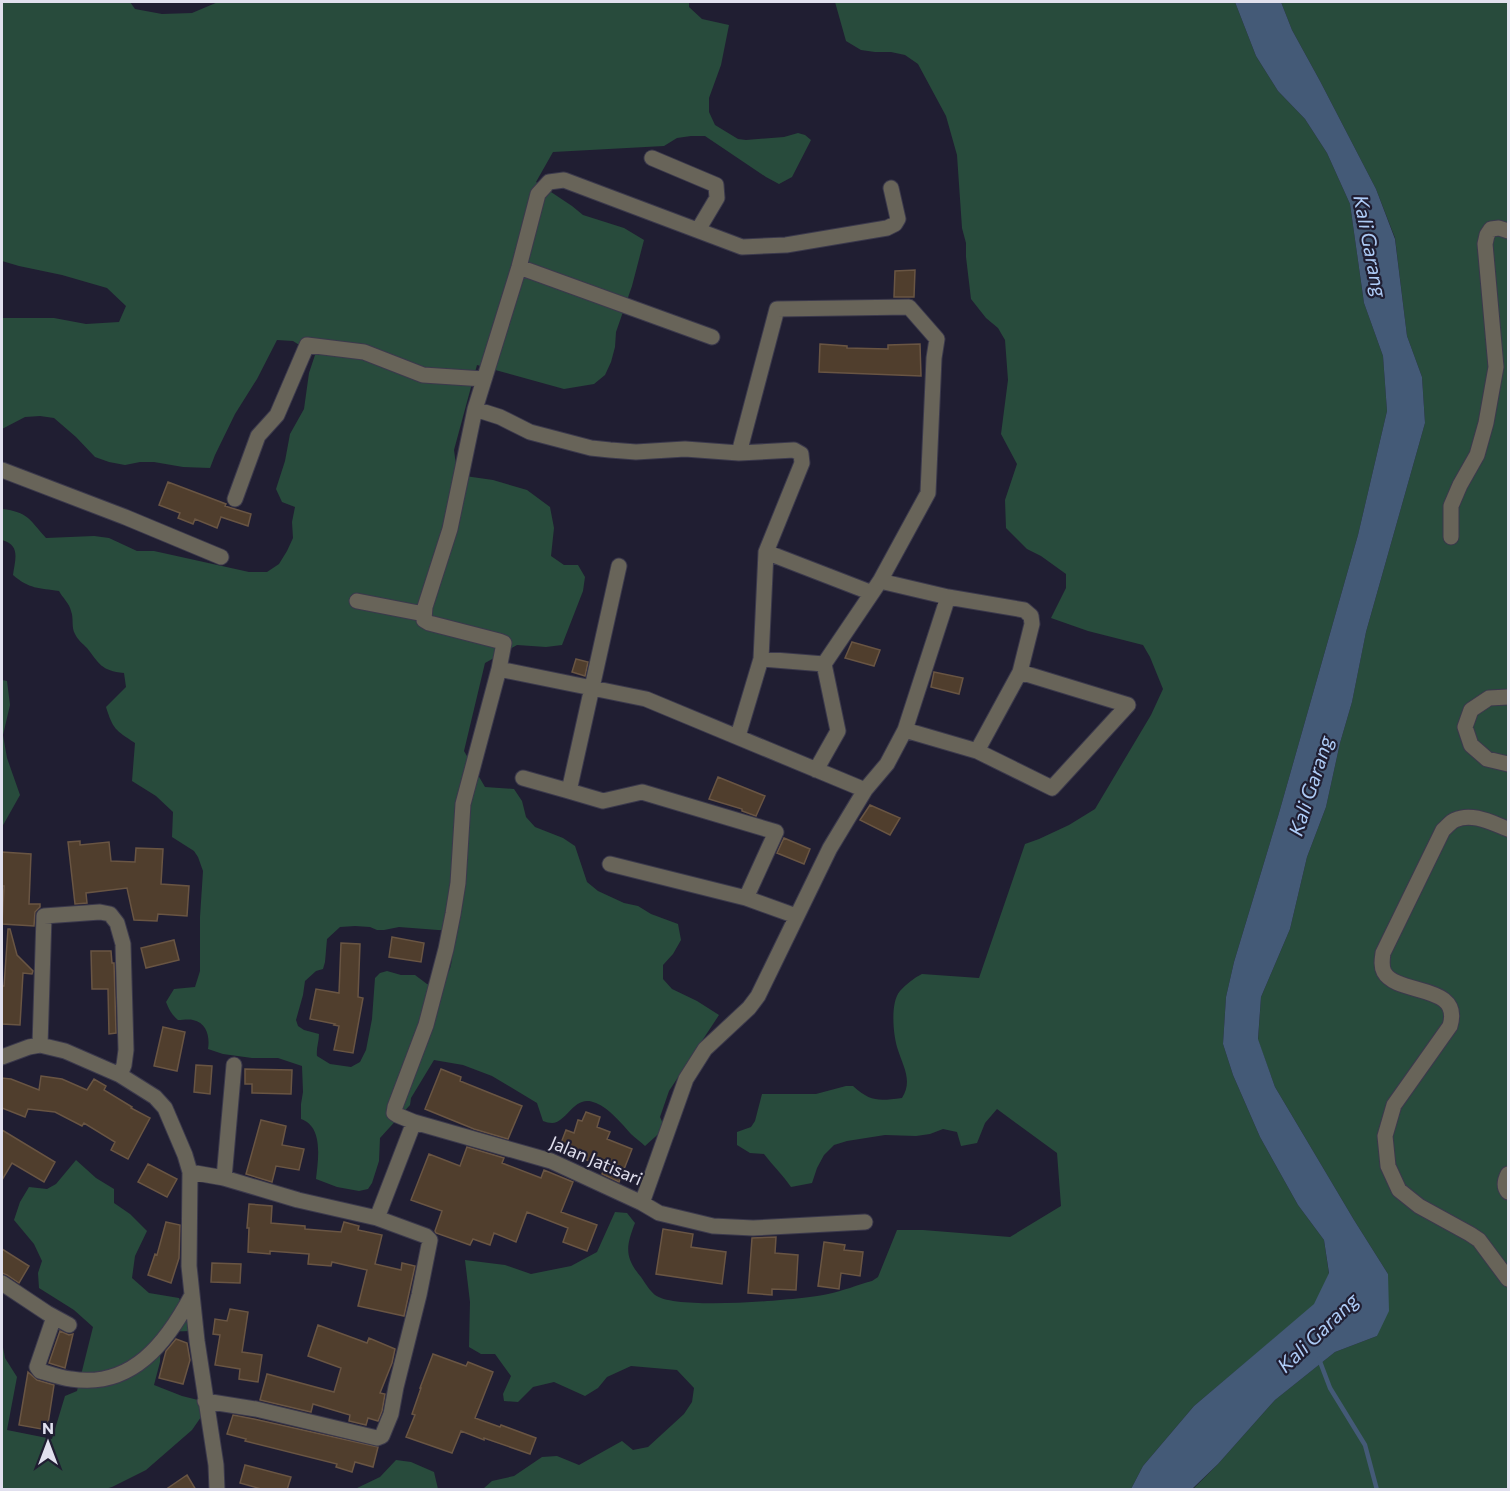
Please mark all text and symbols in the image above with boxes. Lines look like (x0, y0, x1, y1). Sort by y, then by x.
water label: Kali Garang (1349, 193, 1393, 300)
water label: Kali Garang (1283, 732, 1338, 839)
street label: Jalan Jatisari (547, 1131, 646, 1189)
water label: Kali Garang (1272, 1287, 1364, 1377)
north arrow (18, 1413, 78, 1473)
text: N (42, 1418, 54, 1437)

